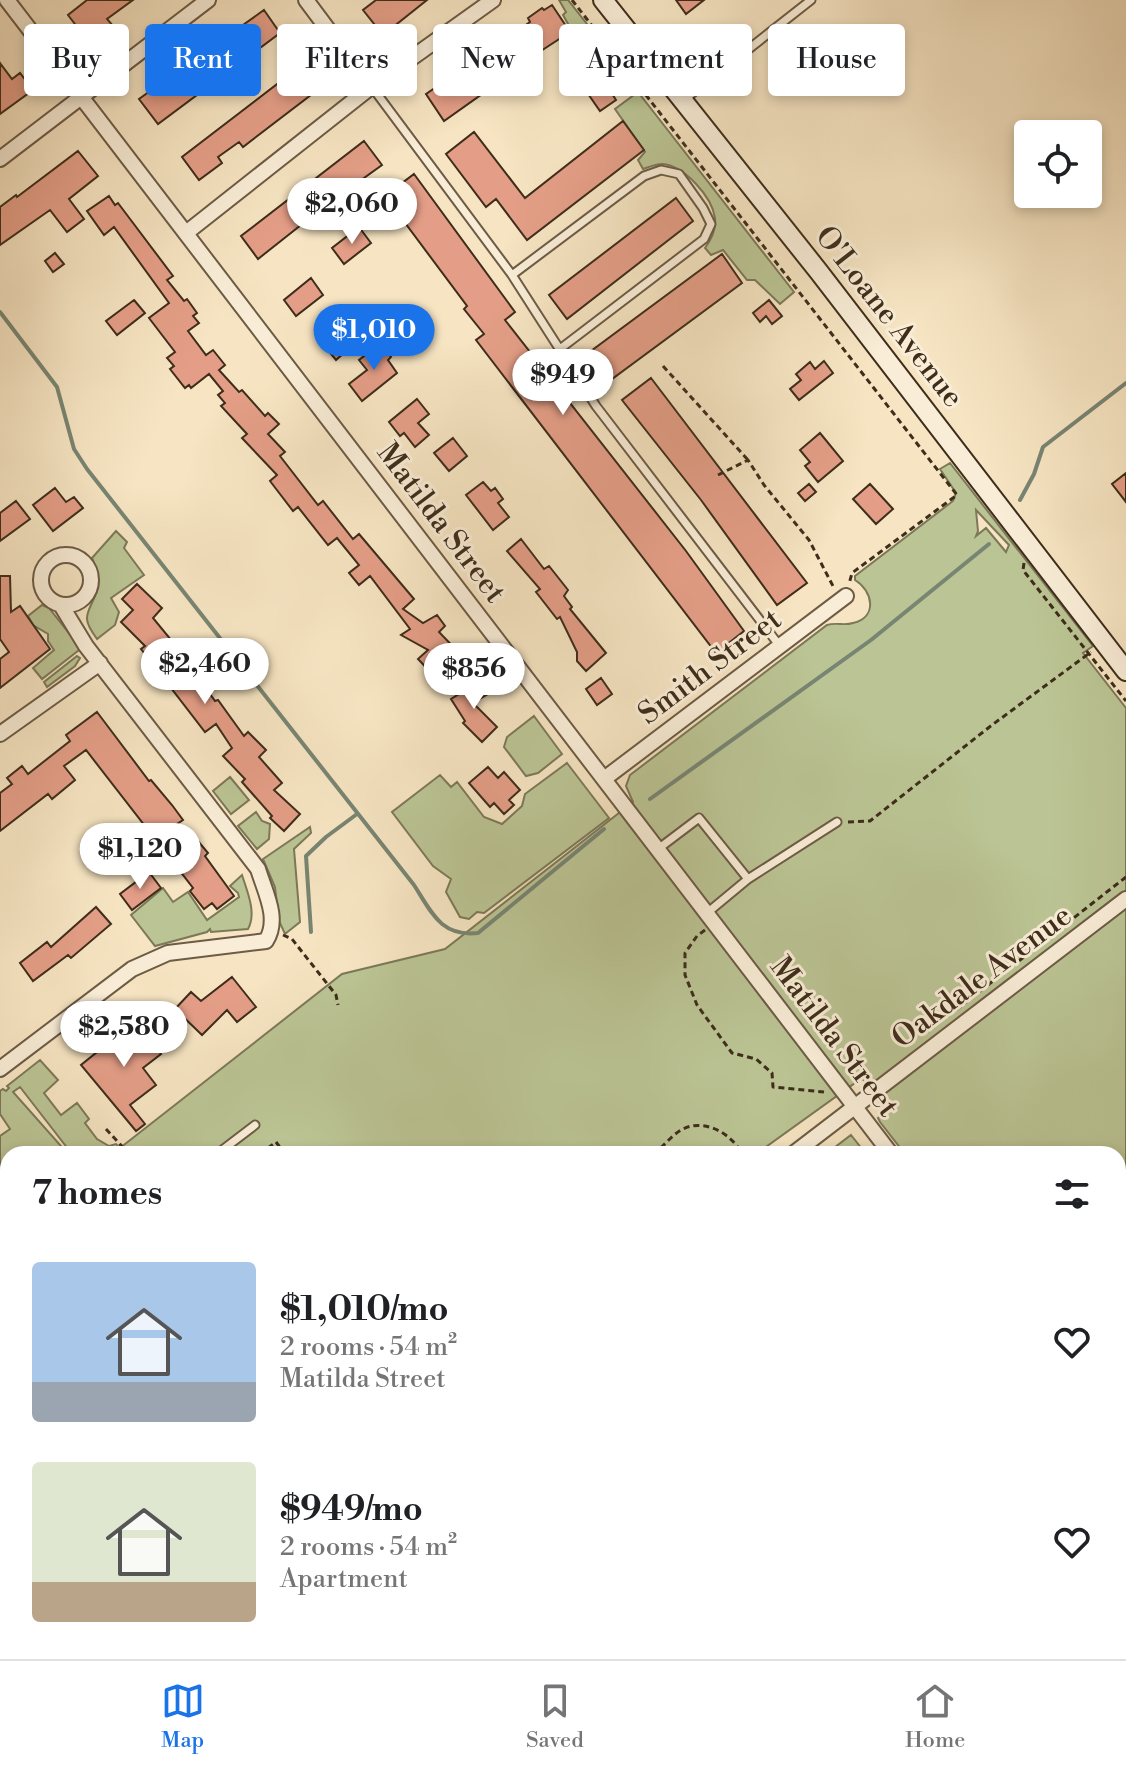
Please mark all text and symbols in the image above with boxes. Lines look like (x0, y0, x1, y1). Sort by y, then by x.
chip: Buy (24, 24, 129, 96)
chip: Rent (145, 24, 261, 96)
chip: Filters (277, 24, 417, 96)
chip: New (433, 24, 543, 96)
chip: Apartment (559, 24, 752, 96)
chip: House (768, 24, 905, 96)
map controls (1014, 120, 1102, 208)
button: locate (1014, 120, 1102, 208)
pin: $2,060 (287, 178, 417, 246)
text: $2,060 (305, 188, 399, 220)
street label: O'Loane Avenue (806, 219, 972, 415)
pin: $1,010 (309, 304, 439, 372)
text: $1,010 (332, 314, 416, 346)
pin: $949 (516, 349, 610, 417)
text: $949 (530, 359, 596, 391)
street label: Matilda Street (368, 435, 514, 611)
street label: Smith Street (631, 601, 789, 733)
pin: $2,460 (140, 638, 270, 706)
pin: $856 (427, 643, 521, 711)
text: $2,460 (159, 648, 251, 680)
text: $856 (442, 653, 506, 685)
pin: $1,120 (75, 823, 205, 891)
text: $1,120 (98, 833, 182, 865)
street label: Oakdale Avenue (884, 897, 1080, 1057)
street label: Matilda Street (761, 949, 907, 1125)
pin: $2,580 (59, 1001, 189, 1069)
text: $2,580 (78, 1011, 170, 1043)
icon: filters (1050, 1172, 1094, 1216)
text: 7 homes (32, 1173, 162, 1215)
text: $1,010/mo (280, 1289, 448, 1331)
icon: home (96, 1294, 192, 1390)
icon: heart (1050, 1320, 1094, 1364)
text: 2 rooms · 54 m² (280, 1331, 457, 1363)
text: Matilda Street (280, 1363, 446, 1395)
text: $949/mo (280, 1489, 423, 1531)
icon: home (96, 1494, 192, 1590)
icon: heart (1050, 1520, 1094, 1564)
text: 2 rooms · 54 m² (280, 1531, 457, 1563)
text: Apartment (280, 1563, 408, 1595)
tab: Map (161, 1679, 205, 1754)
tab: Saved (526, 1679, 584, 1754)
tab: Home (905, 1679, 965, 1754)

